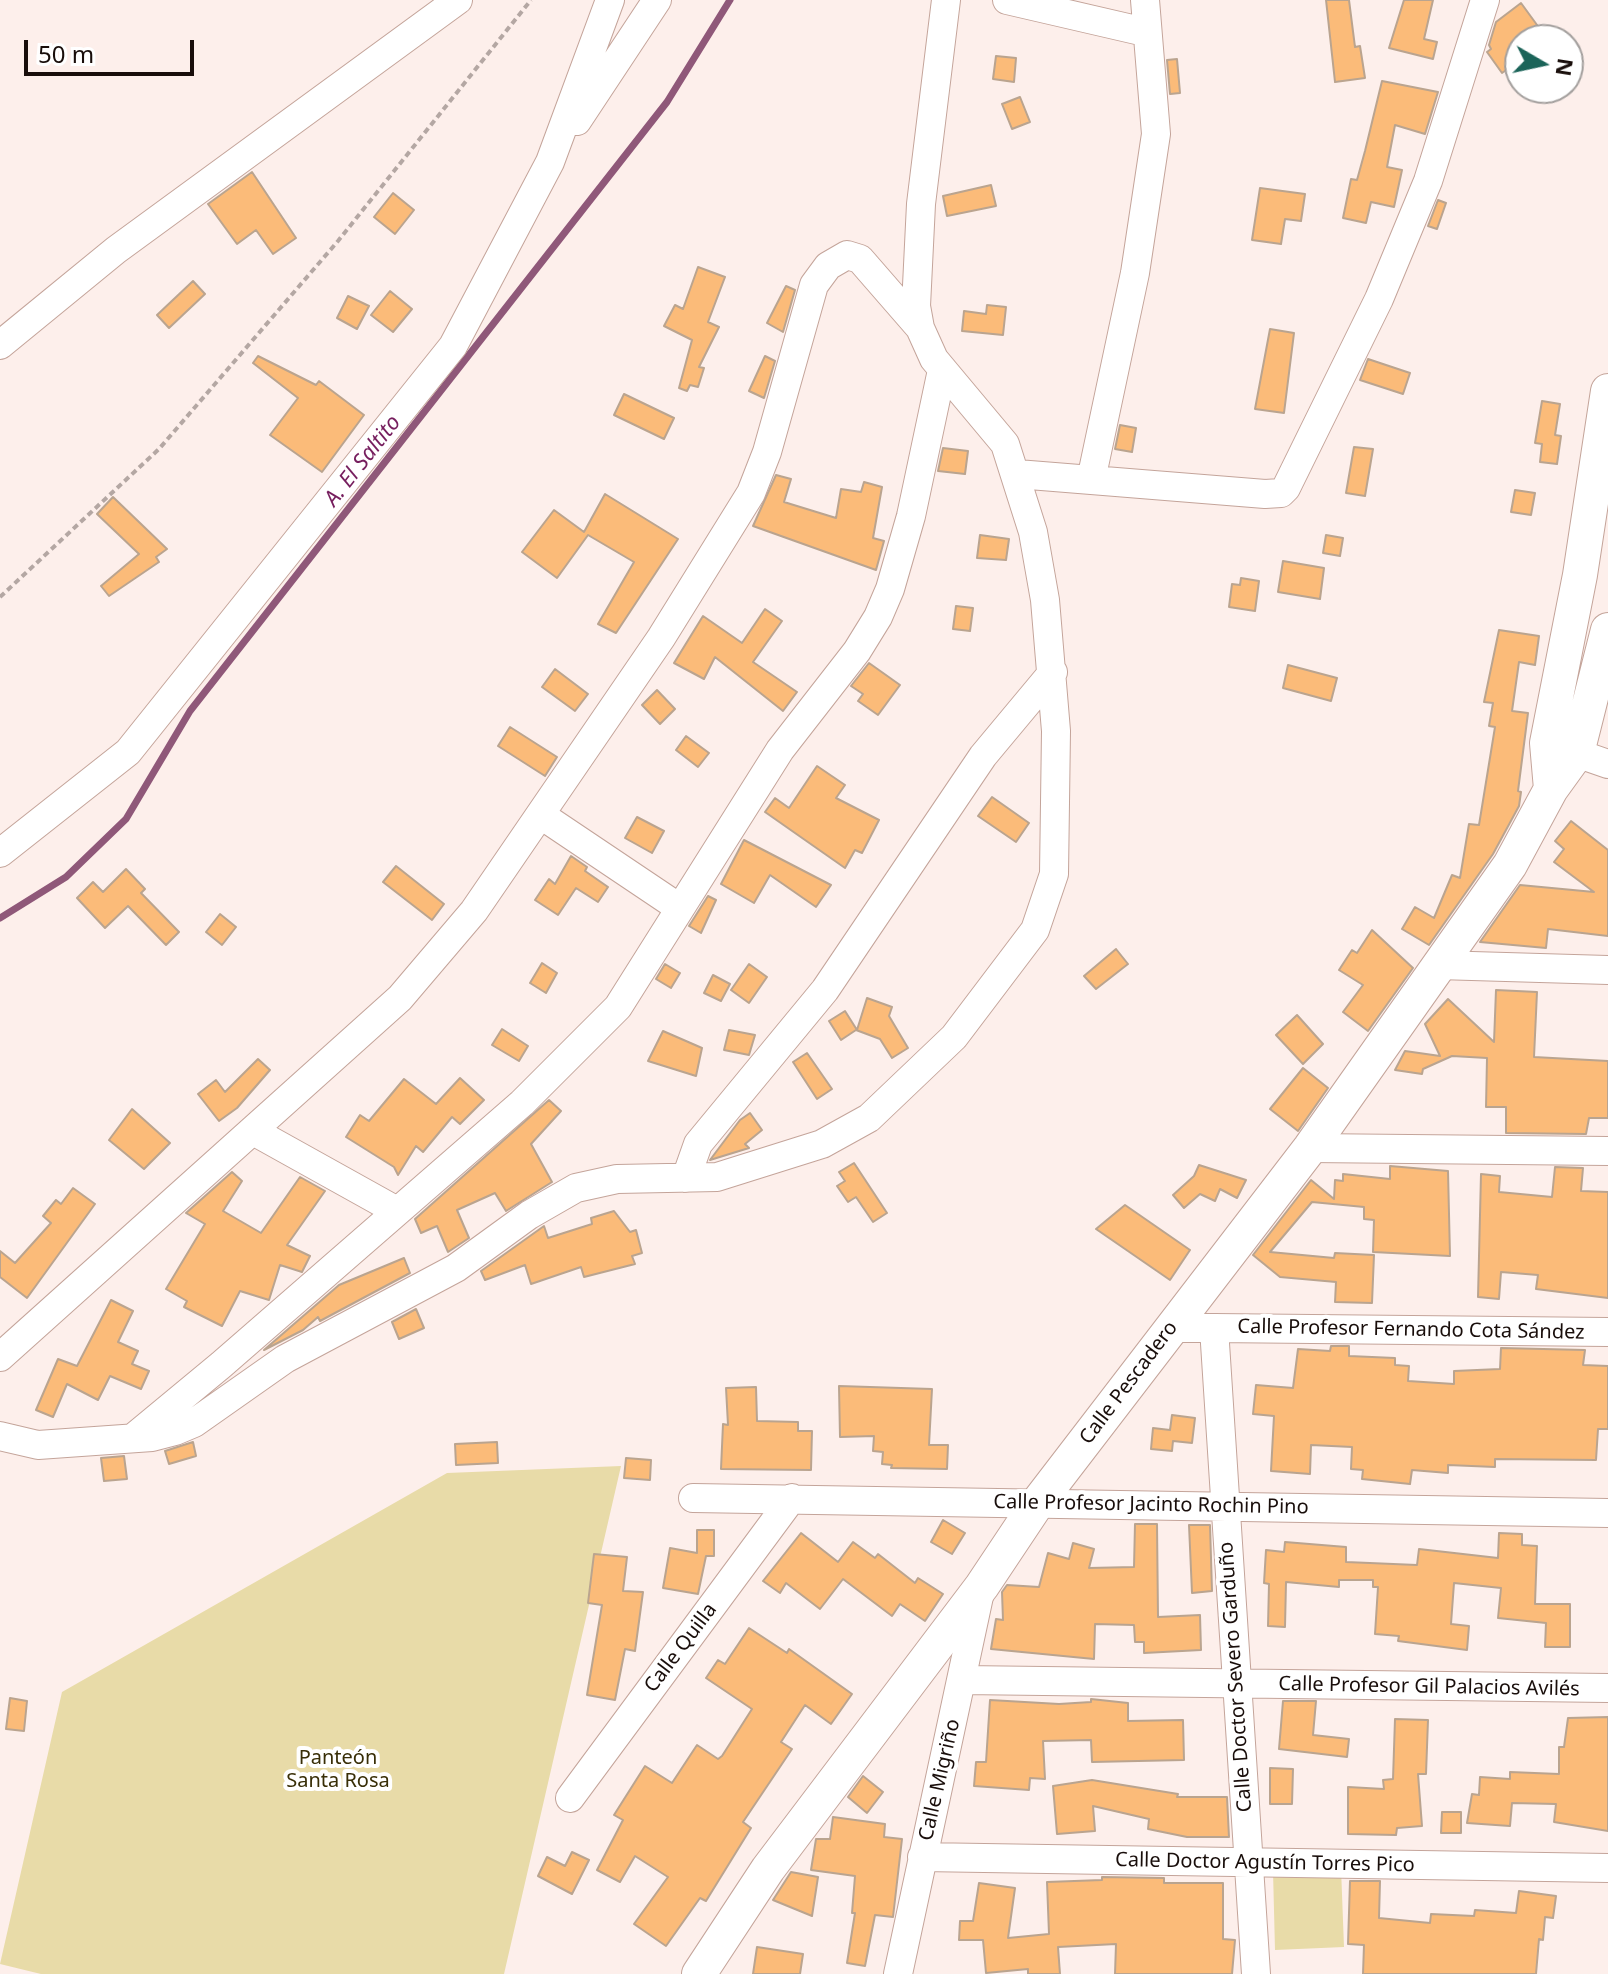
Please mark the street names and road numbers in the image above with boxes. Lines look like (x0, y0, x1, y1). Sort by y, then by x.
street label: Calle Profesor Fernando Cota Sández (1237, 1315, 1585, 1345)
street label: Calle Pescadero (1075, 1317, 1183, 1449)
street label: Calle Profesor Jacinto Rochin Pino (993, 1490, 1309, 1520)
street label: Calle Doctor Severo Garduño (1215, 1541, 1257, 1813)
street label: Calle Quilla (640, 1599, 722, 1697)
street label: Calle Profesor Gil Palacios Avilés (1278, 1672, 1580, 1702)
street label: Calle Migriño (914, 1717, 966, 1843)
street label: Calle Doctor Agustín Torres Pico (1115, 1848, 1415, 1878)

